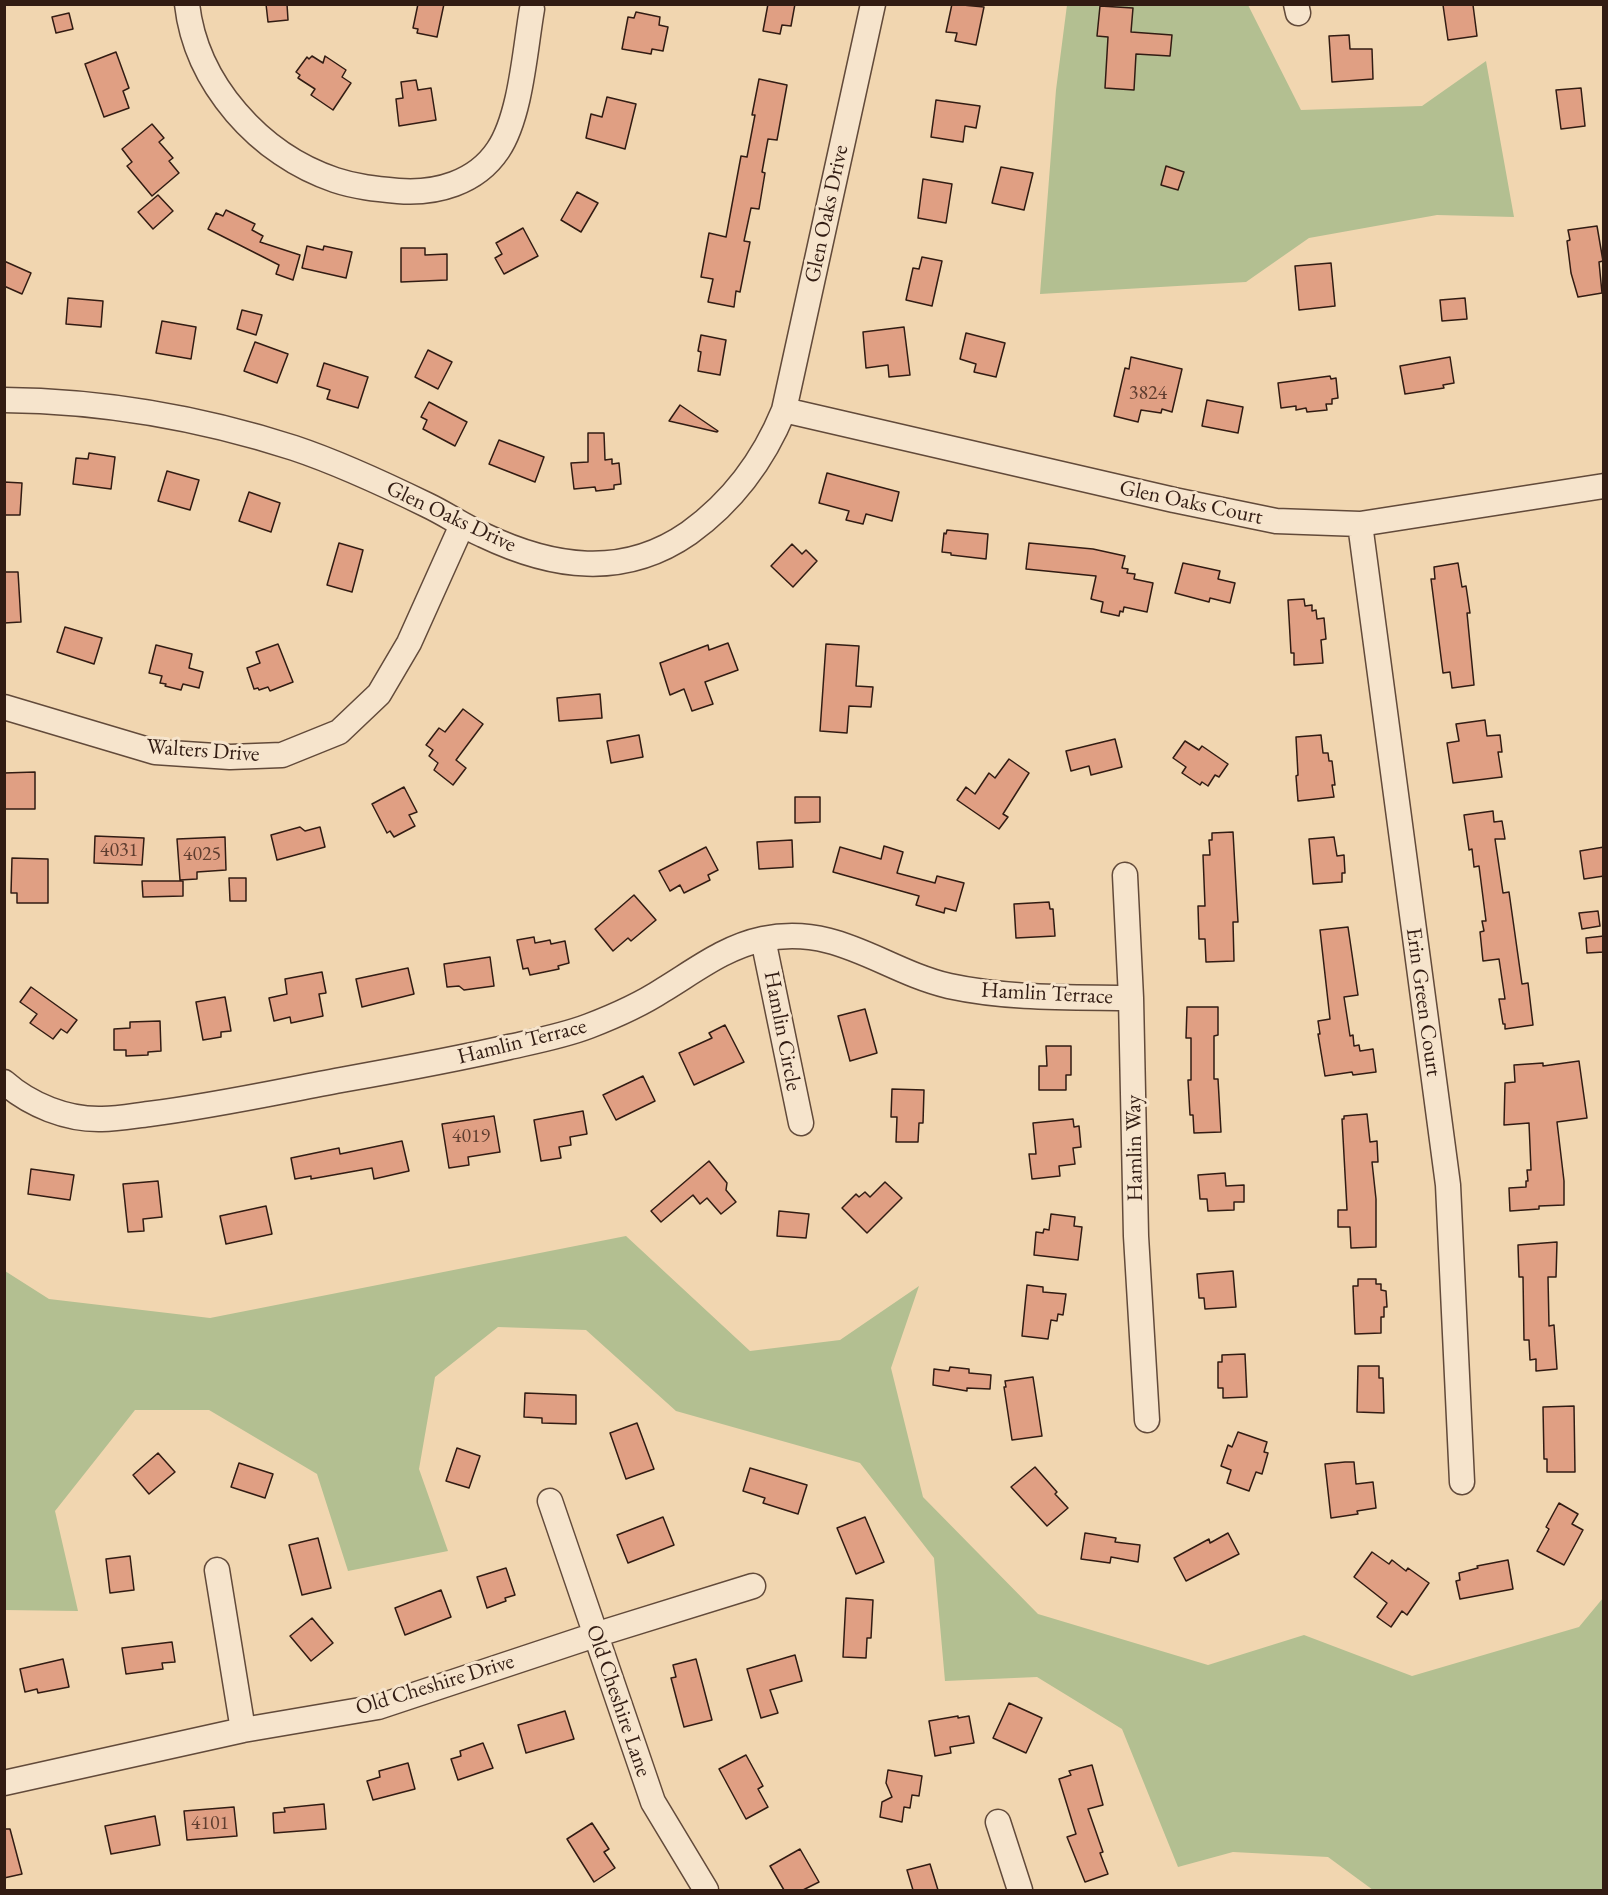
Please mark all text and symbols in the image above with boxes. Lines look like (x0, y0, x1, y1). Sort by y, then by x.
street label: Glen Oaks Drive (800, 143, 854, 285)
house number: 3824 (1129, 382, 1167, 406)
street label: Glen Oaks Drive (382, 475, 520, 559)
street label: Glen Oaks Court (1117, 475, 1265, 531)
street label: Walters Drive (146, 734, 260, 768)
house number: 4031 (100, 839, 138, 863)
house number: 4025 (183, 843, 221, 867)
street label: Erin Green Court (1399, 926, 1447, 1078)
street label: Hamlin Circle (757, 969, 807, 1093)
street label: Hamlin Terrace (980, 977, 1114, 1011)
street label: Hamlin Terrace (455, 1013, 589, 1071)
street label: Hamlin Way (1121, 1095, 1149, 1201)
house number: 4019 (452, 1125, 490, 1149)
street label: Old Cheshire Lane (580, 1621, 656, 1781)
street label: Old Cheshire Drive (353, 1648, 517, 1722)
house number: 4101 (191, 1812, 229, 1836)

